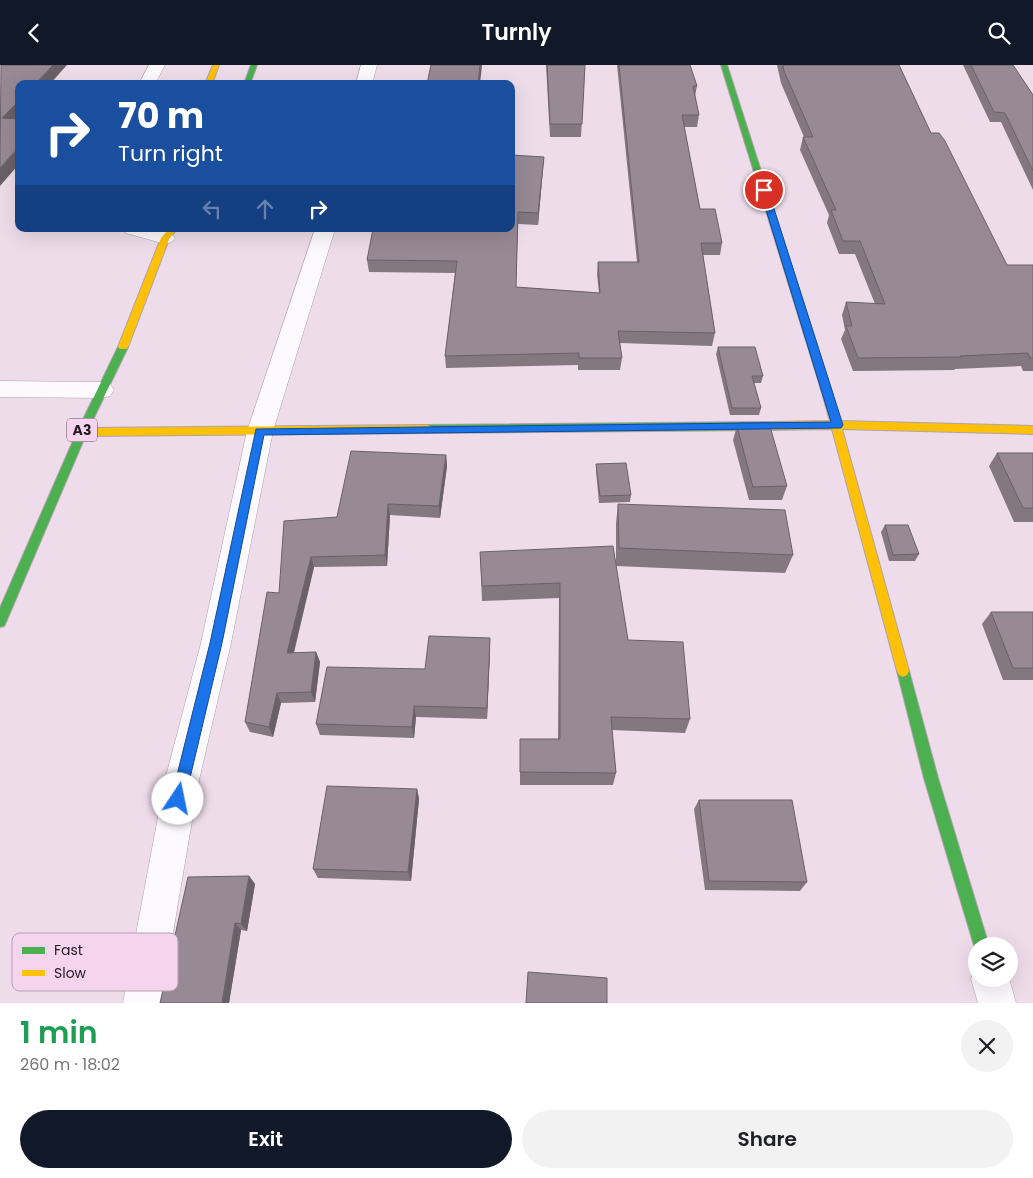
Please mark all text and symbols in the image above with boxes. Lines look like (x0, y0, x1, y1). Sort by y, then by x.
text: Turnly (481, 17, 552, 48)
icon: back (20, 19, 48, 47)
icon: search (985, 19, 1013, 47)
text: 70 m (118, 91, 204, 140)
icon: right (35, 100, 100, 165)
text: Turn right (118, 138, 223, 169)
pin (743, 169, 785, 211)
icon: arrive (750, 176, 778, 204)
icon: left (198, 195, 226, 223)
icon: ahead (251, 195, 279, 223)
icon: right (304, 195, 332, 223)
road number: A3 (67, 419, 97, 441)
position arrow (151, 772, 203, 824)
legend (12, 933, 178, 991)
map controls (968, 937, 1018, 987)
button: layers (968, 937, 1018, 987)
text: Fast (54, 940, 83, 960)
text: Slow (54, 963, 87, 983)
text: 1 min (20, 1011, 98, 1054)
button: close (961, 1020, 1013, 1072)
text: 260 m · 18:02 (20, 1053, 120, 1076)
button: Exit (20, 1110, 512, 1168)
button: Share (522, 1110, 1013, 1168)

